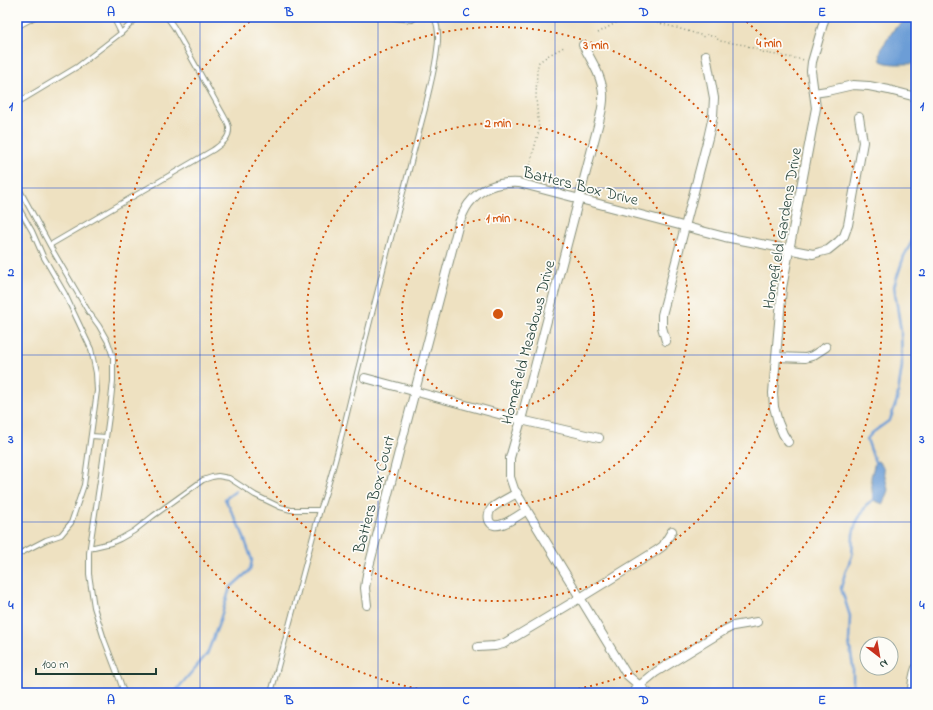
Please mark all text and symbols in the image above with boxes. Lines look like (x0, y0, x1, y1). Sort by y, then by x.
text: A (107, 3, 115, 22)
text: B (284, 3, 294, 22)
text: C (462, 3, 470, 22)
text: D (638, 3, 649, 22)
text: E (818, 3, 826, 22)
text: 4 min (755, 35, 782, 53)
text: 3 min (582, 37, 609, 55)
text: 1 (9, 97, 14, 116)
text: 1 (920, 97, 925, 116)
text: 2 min (484, 115, 511, 133)
street label: Homefield Gardens Drive (757, 145, 809, 311)
street label: Batters Box Drive (519, 161, 642, 213)
text: 1 min (486, 210, 510, 228)
street label: Homefield Meadows Drive (495, 257, 563, 427)
text: 2 (7, 263, 15, 282)
text: 2 (918, 263, 926, 282)
centre of rings (491, 307, 505, 321)
text: 3 (7, 430, 14, 449)
text: 3 (918, 430, 925, 449)
street label: Batters Box Court (347, 432, 402, 557)
text: 4 (7, 596, 14, 615)
text: 4 (918, 596, 925, 615)
north arrow (859, 636, 899, 676)
scale bar (36, 650, 156, 676)
text: N (876, 655, 891, 672)
text: 100 m (42, 656, 69, 674)
text: A (107, 691, 115, 710)
text: B (284, 691, 294, 710)
text: C (462, 691, 470, 710)
text: D (638, 691, 649, 710)
text: E (818, 691, 826, 710)

